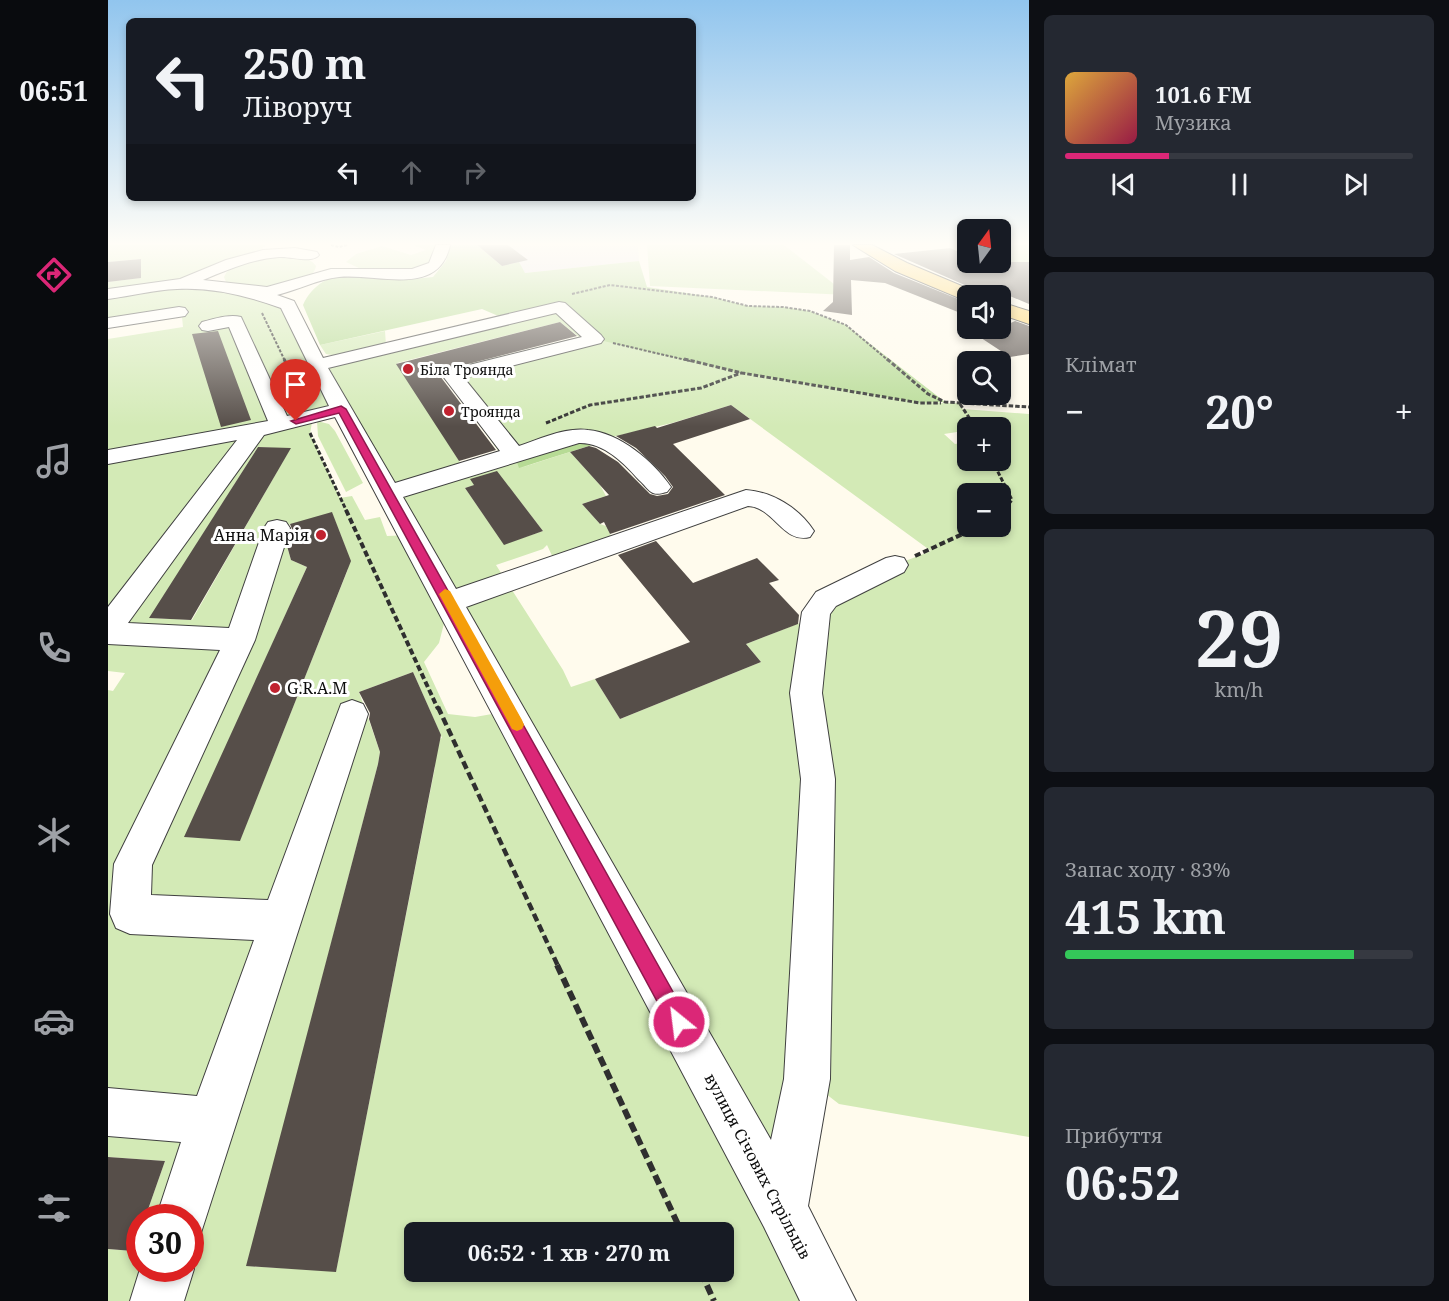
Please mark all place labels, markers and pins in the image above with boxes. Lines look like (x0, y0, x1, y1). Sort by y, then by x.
pin (270, 359, 321, 421)
place label: Біла Троянда (420, 360, 514, 379)
marker: Біла Троянда (401, 362, 415, 376)
place label: Троянда (461, 402, 521, 421)
marker: Троянда (442, 404, 456, 418)
place label: Анна Марія (214, 524, 309, 546)
marker: Анна Марія (314, 528, 328, 542)
place label: G.R.A.M (287, 677, 347, 699)
marker: G.R.A.M (268, 681, 282, 695)

